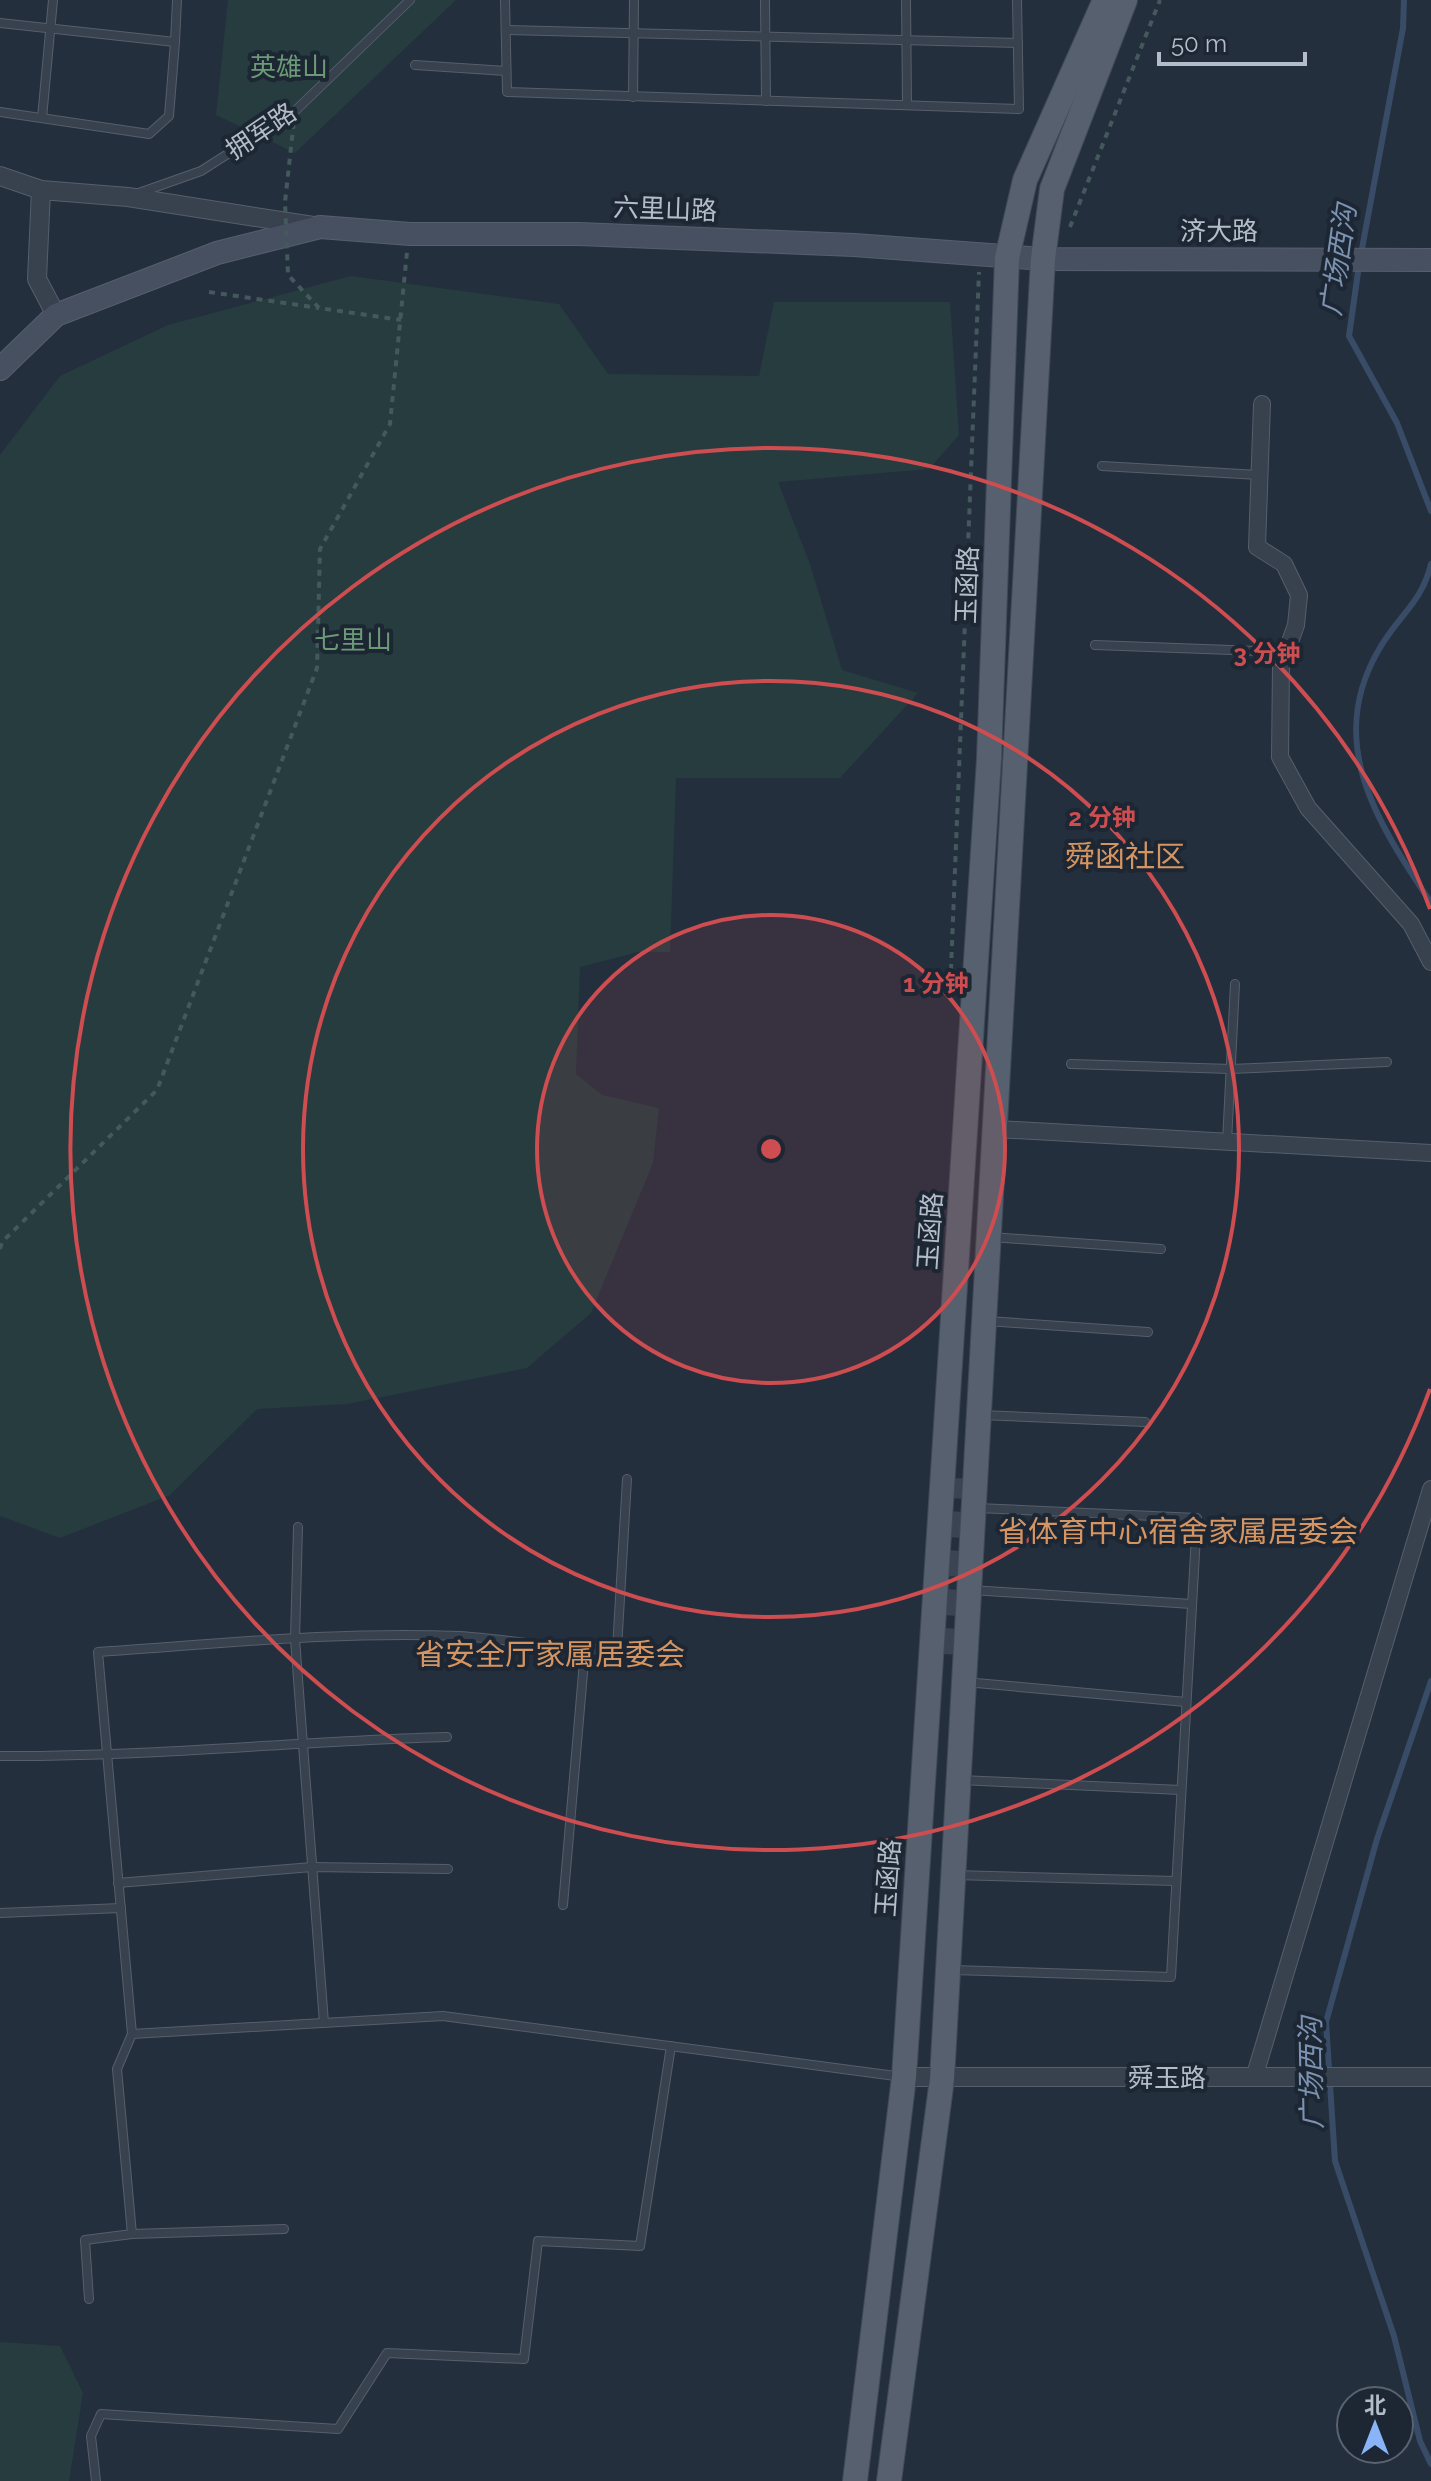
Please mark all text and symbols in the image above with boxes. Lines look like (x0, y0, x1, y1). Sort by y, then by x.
scale bar (1159, 16, 1305, 66)
text: 50 m (1171, 29, 1227, 58)
park label: 英雄山 (250, 52, 328, 82)
street label: 拥军路 (220, 97, 302, 165)
street label: 六里山路 (613, 192, 717, 226)
water label: 广场西沟 (1314, 199, 1363, 318)
street label: 济大路 (1180, 216, 1258, 246)
street label: 玉函路 (951, 545, 983, 625)
park label: 七里山 (314, 625, 392, 655)
text: 3 分钟 (1233, 639, 1301, 668)
text: 2 分钟 (1068, 803, 1136, 832)
district label: 舜函社区 (1065, 839, 1185, 874)
text: 1 分钟 (903, 969, 969, 998)
centre of rings (757, 1135, 785, 1163)
street label: 玉函路 (912, 1191, 948, 1271)
district label: 省体育中心宿舍家属居委会 (998, 1514, 1358, 1549)
district label: 省安全厅家属居委会 (415, 1637, 685, 1672)
street label: 玉函路 (870, 1838, 906, 1918)
water label: 广场西沟 (1294, 2014, 1329, 2129)
street label: 舜玉路 (1128, 2063, 1206, 2093)
north arrow (1335, 2385, 1415, 2465)
text: 北 (1364, 2392, 1386, 2418)

